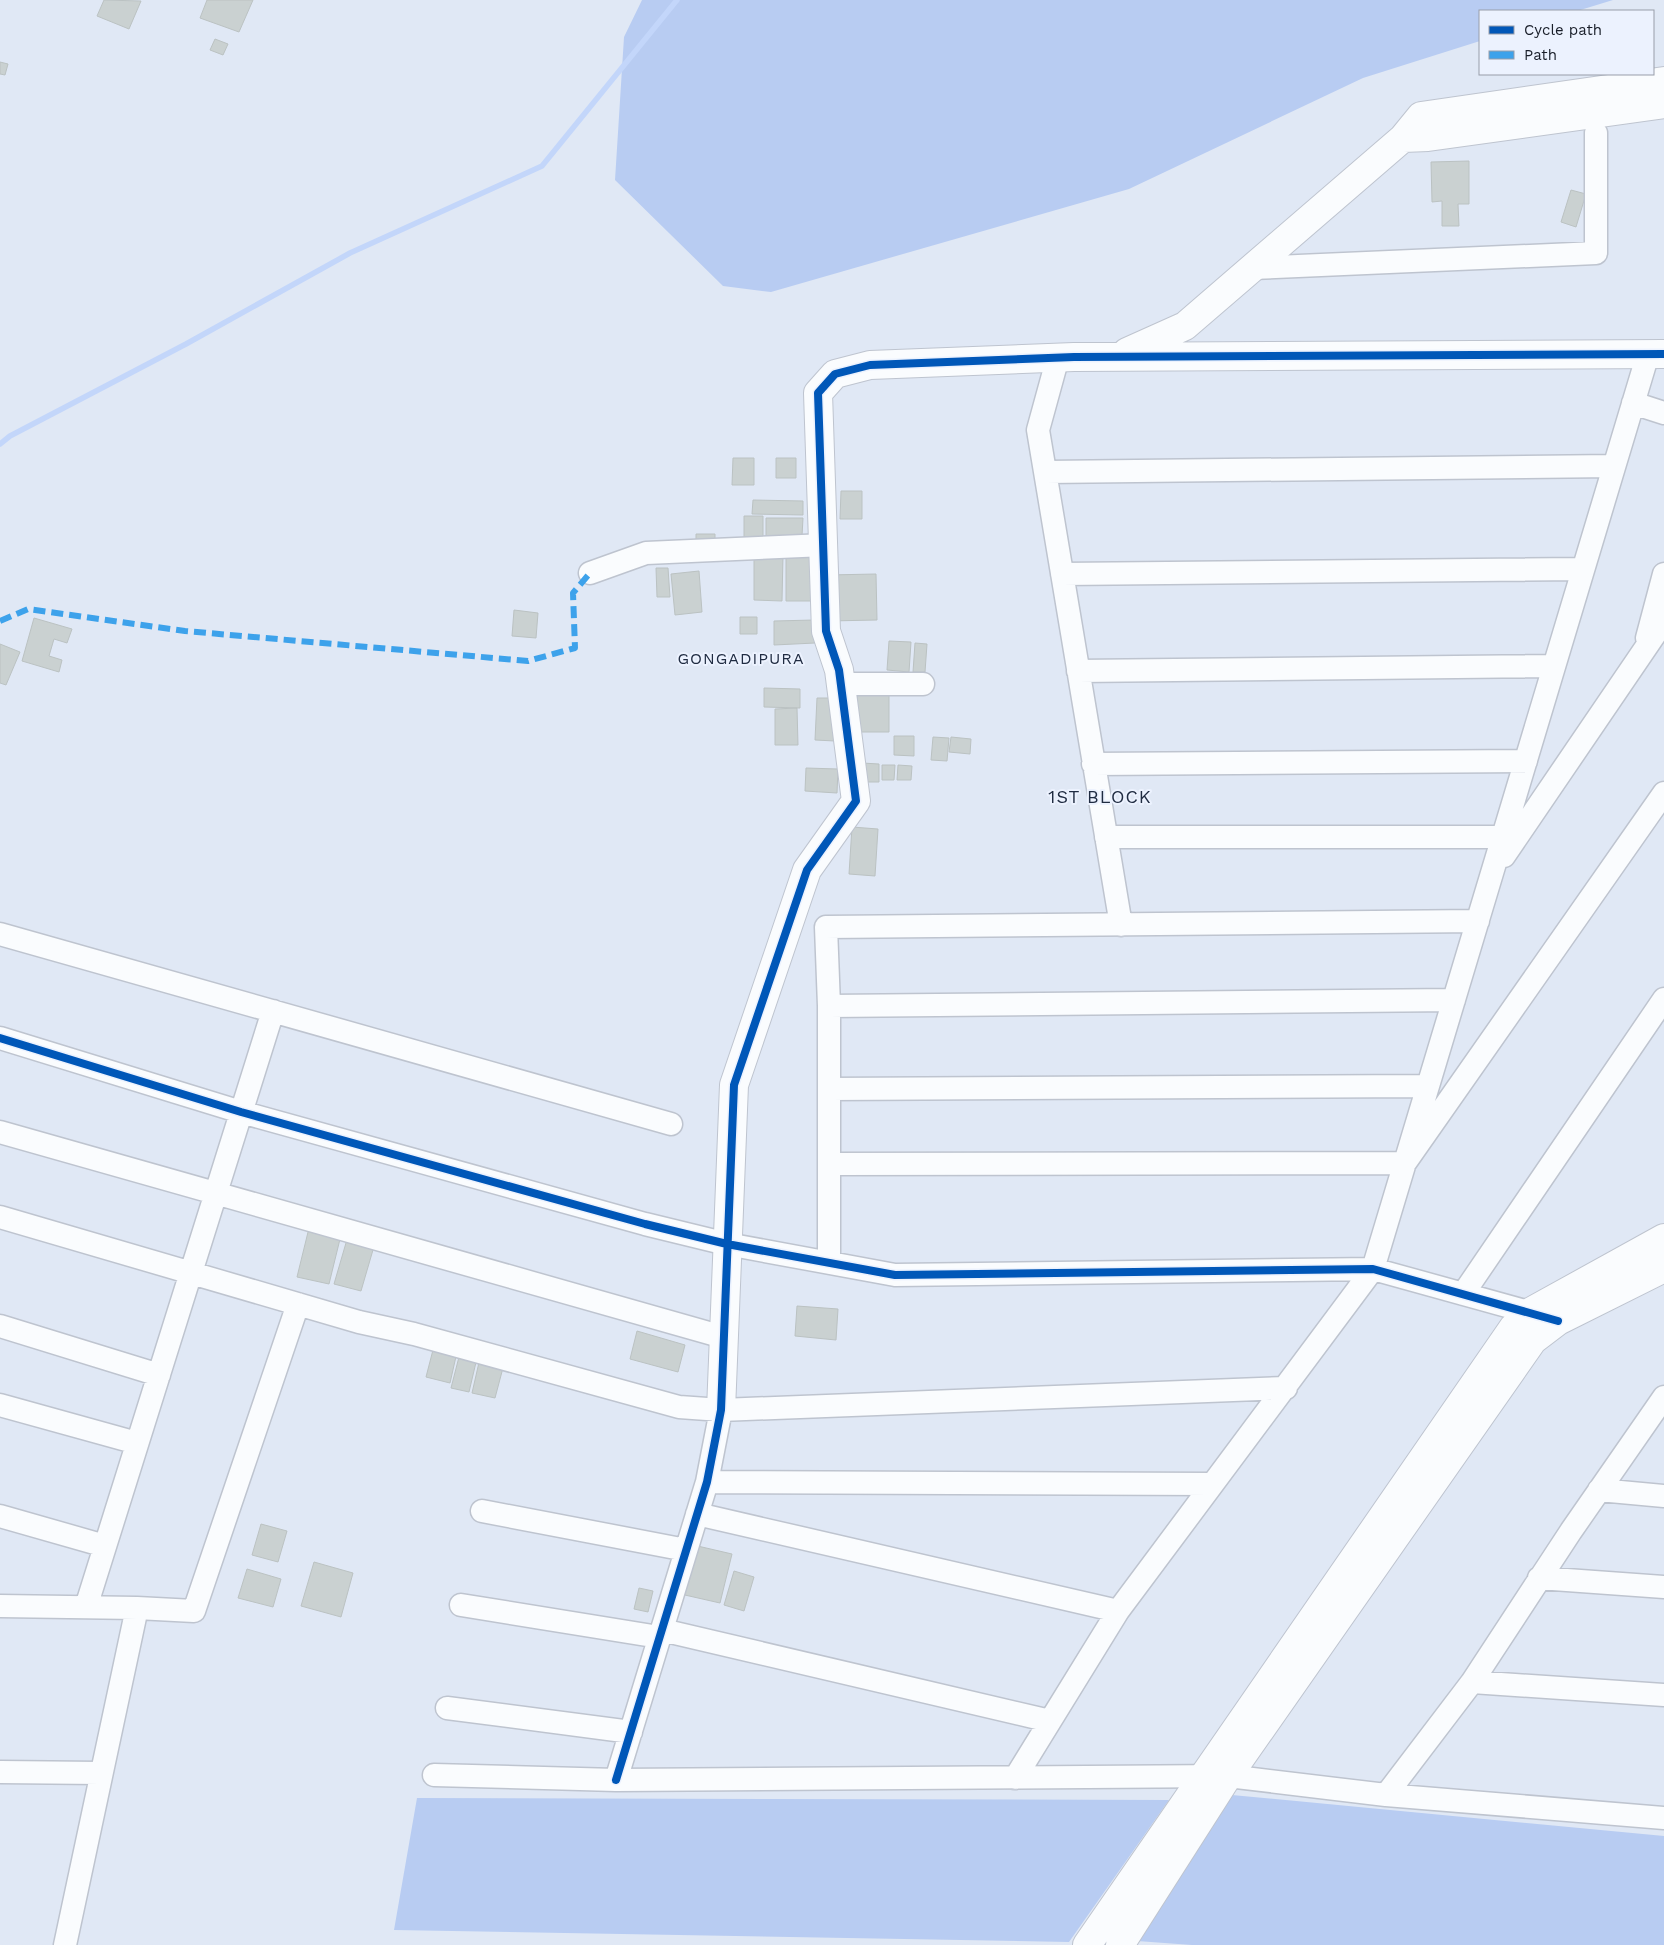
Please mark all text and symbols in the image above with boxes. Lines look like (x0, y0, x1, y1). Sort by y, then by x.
legend (1479, 10, 1654, 75)
text: Cycle path (1524, 21, 1602, 39)
text: Path (1524, 46, 1557, 64)
district label: GONGADIPURA (677, 649, 805, 668)
district label: 1ST BLOCK (1048, 786, 1152, 807)

